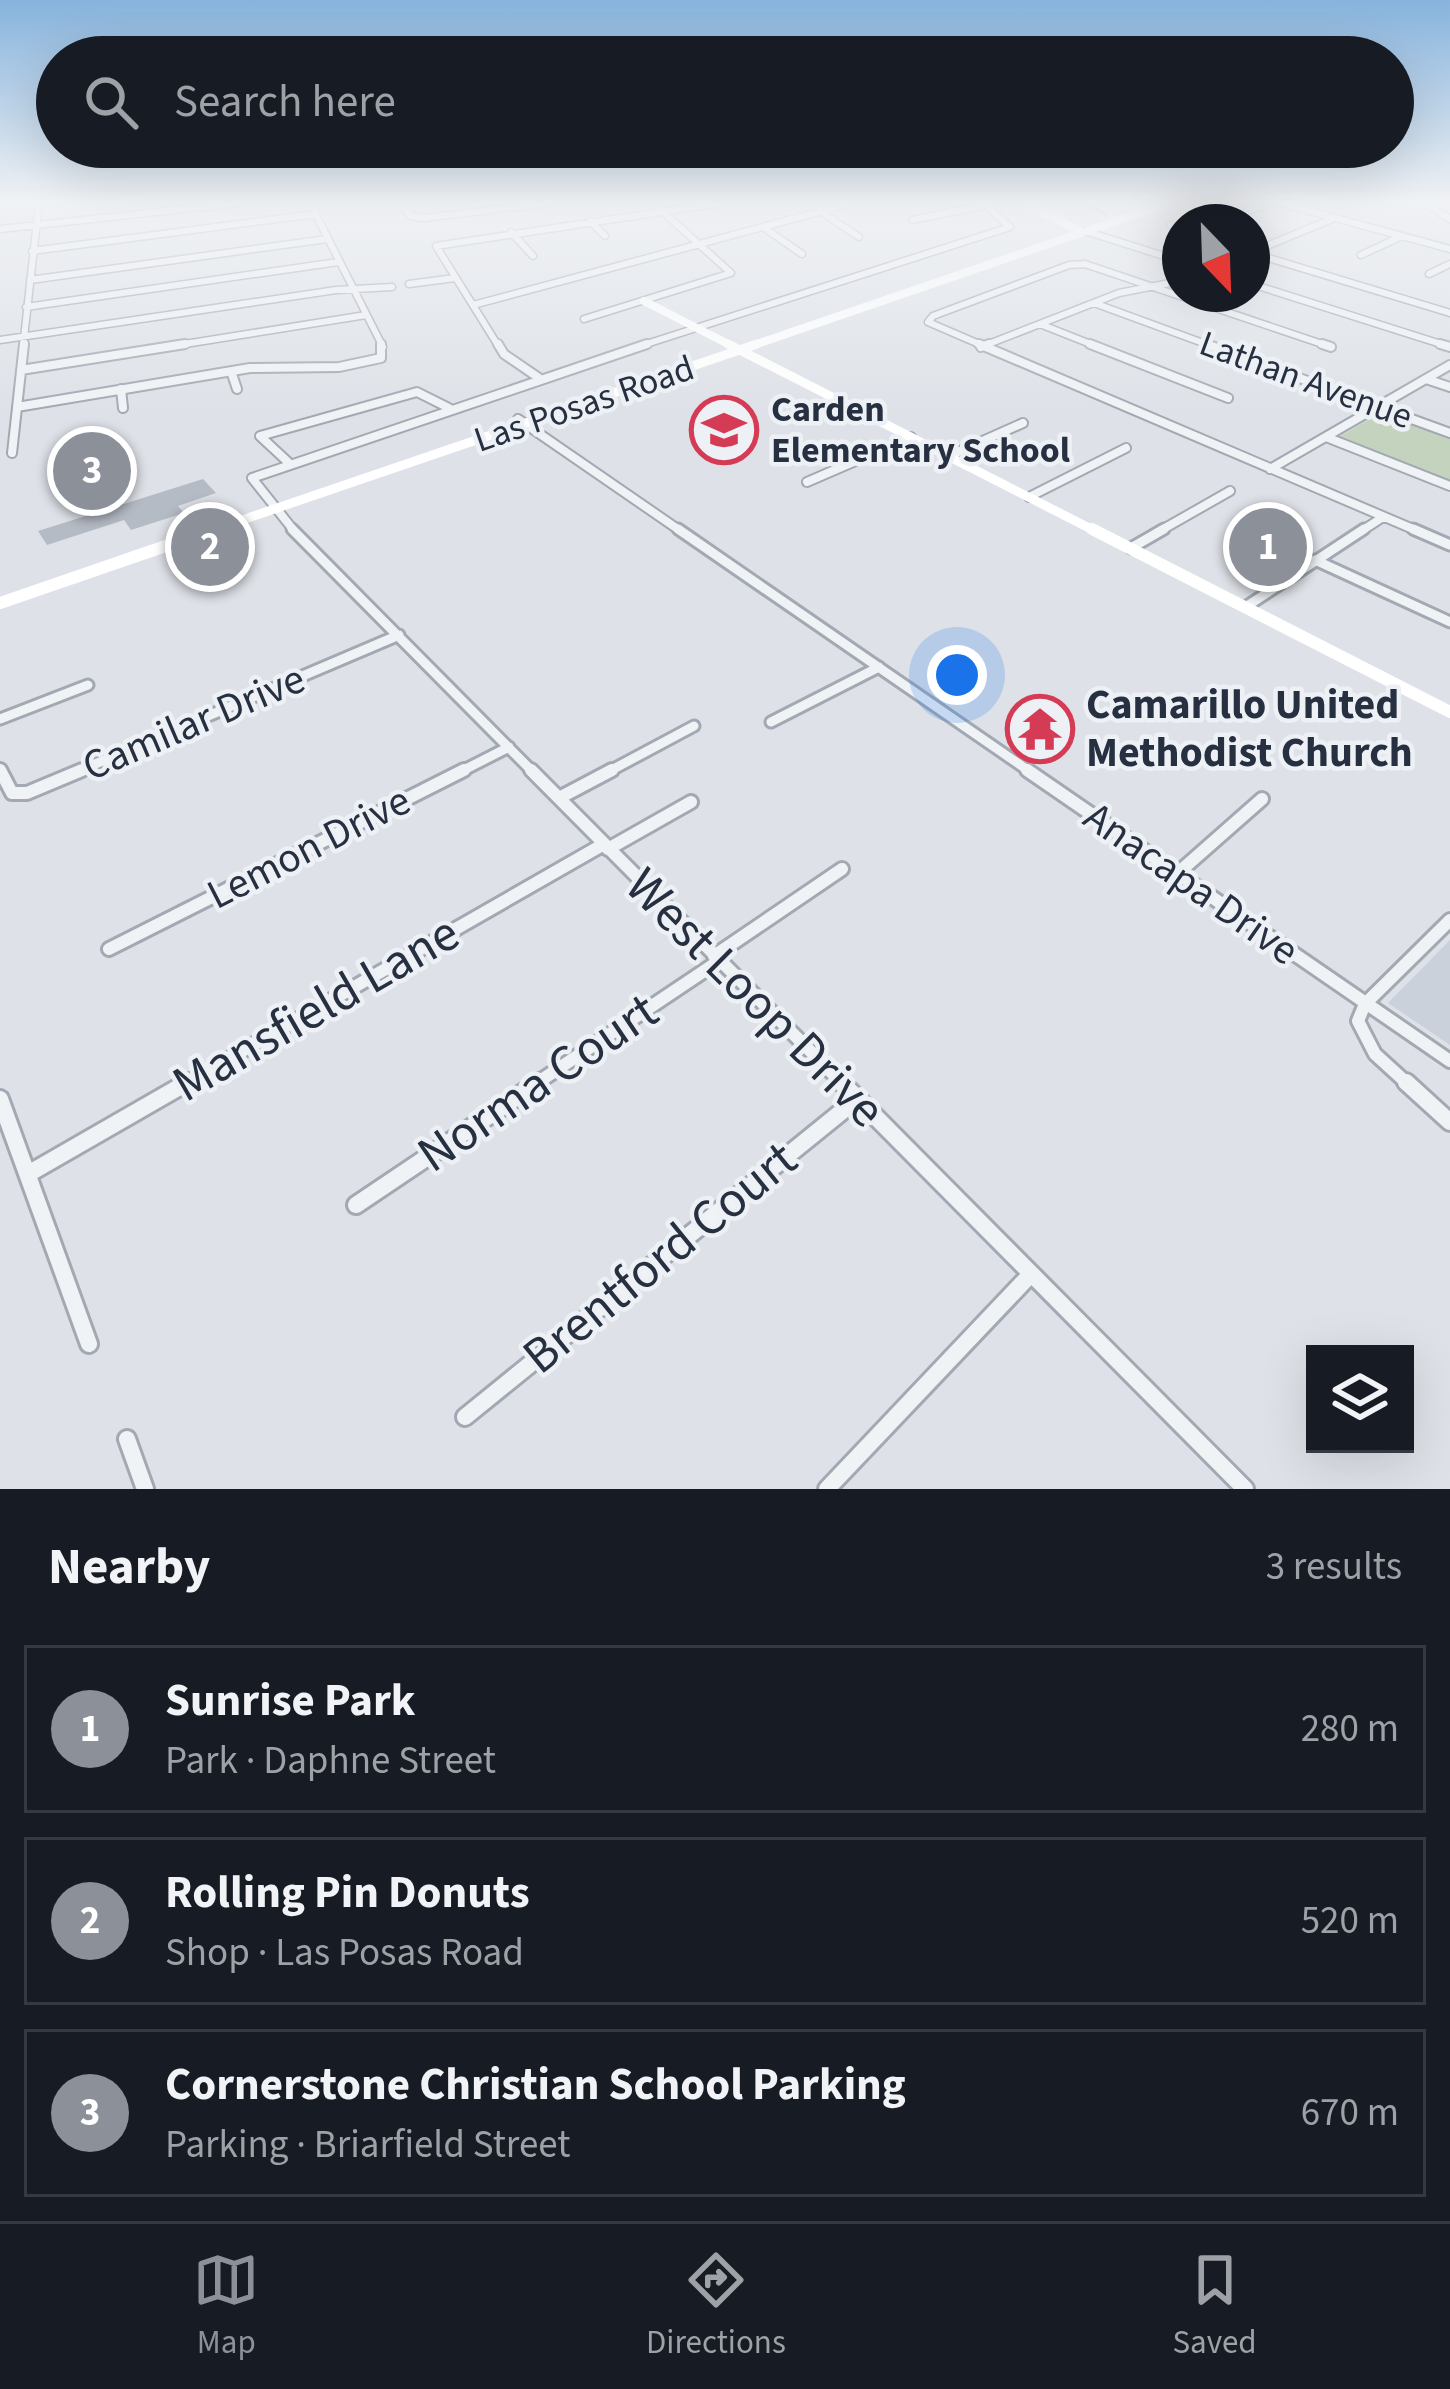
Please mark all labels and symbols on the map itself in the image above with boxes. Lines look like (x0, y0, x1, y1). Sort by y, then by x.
north arrow (1162, 204, 1270, 312)
street label: Lathan Avenue (1193, 318, 1419, 442)
street label: Las Posas Road (467, 343, 701, 465)
place label: Carden Elementary School (771, 384, 1070, 476)
school or university icon: Carden Elementary School (689, 395, 759, 465)
pin: 3 (53, 426, 131, 516)
pin: 2 (171, 502, 249, 592)
pin: 1 (1229, 502, 1307, 592)
your location (927, 645, 987, 705)
street label: Camilar Drive (74, 649, 314, 797)
place label: Camarillo United Methodist Church (1086, 675, 1413, 783)
temple icon: Camarillo United Methodist Church (1005, 694, 1075, 764)
street label: Lemon Drive (197, 771, 421, 925)
street label: Anacapa Drive (1071, 788, 1311, 980)
street label: West Loop Drive (609, 852, 901, 1144)
street label: Mansfield Lane (159, 898, 473, 1120)
street label: Norma Court (403, 976, 673, 1190)
street label: Brentford Court (507, 1125, 813, 1391)

